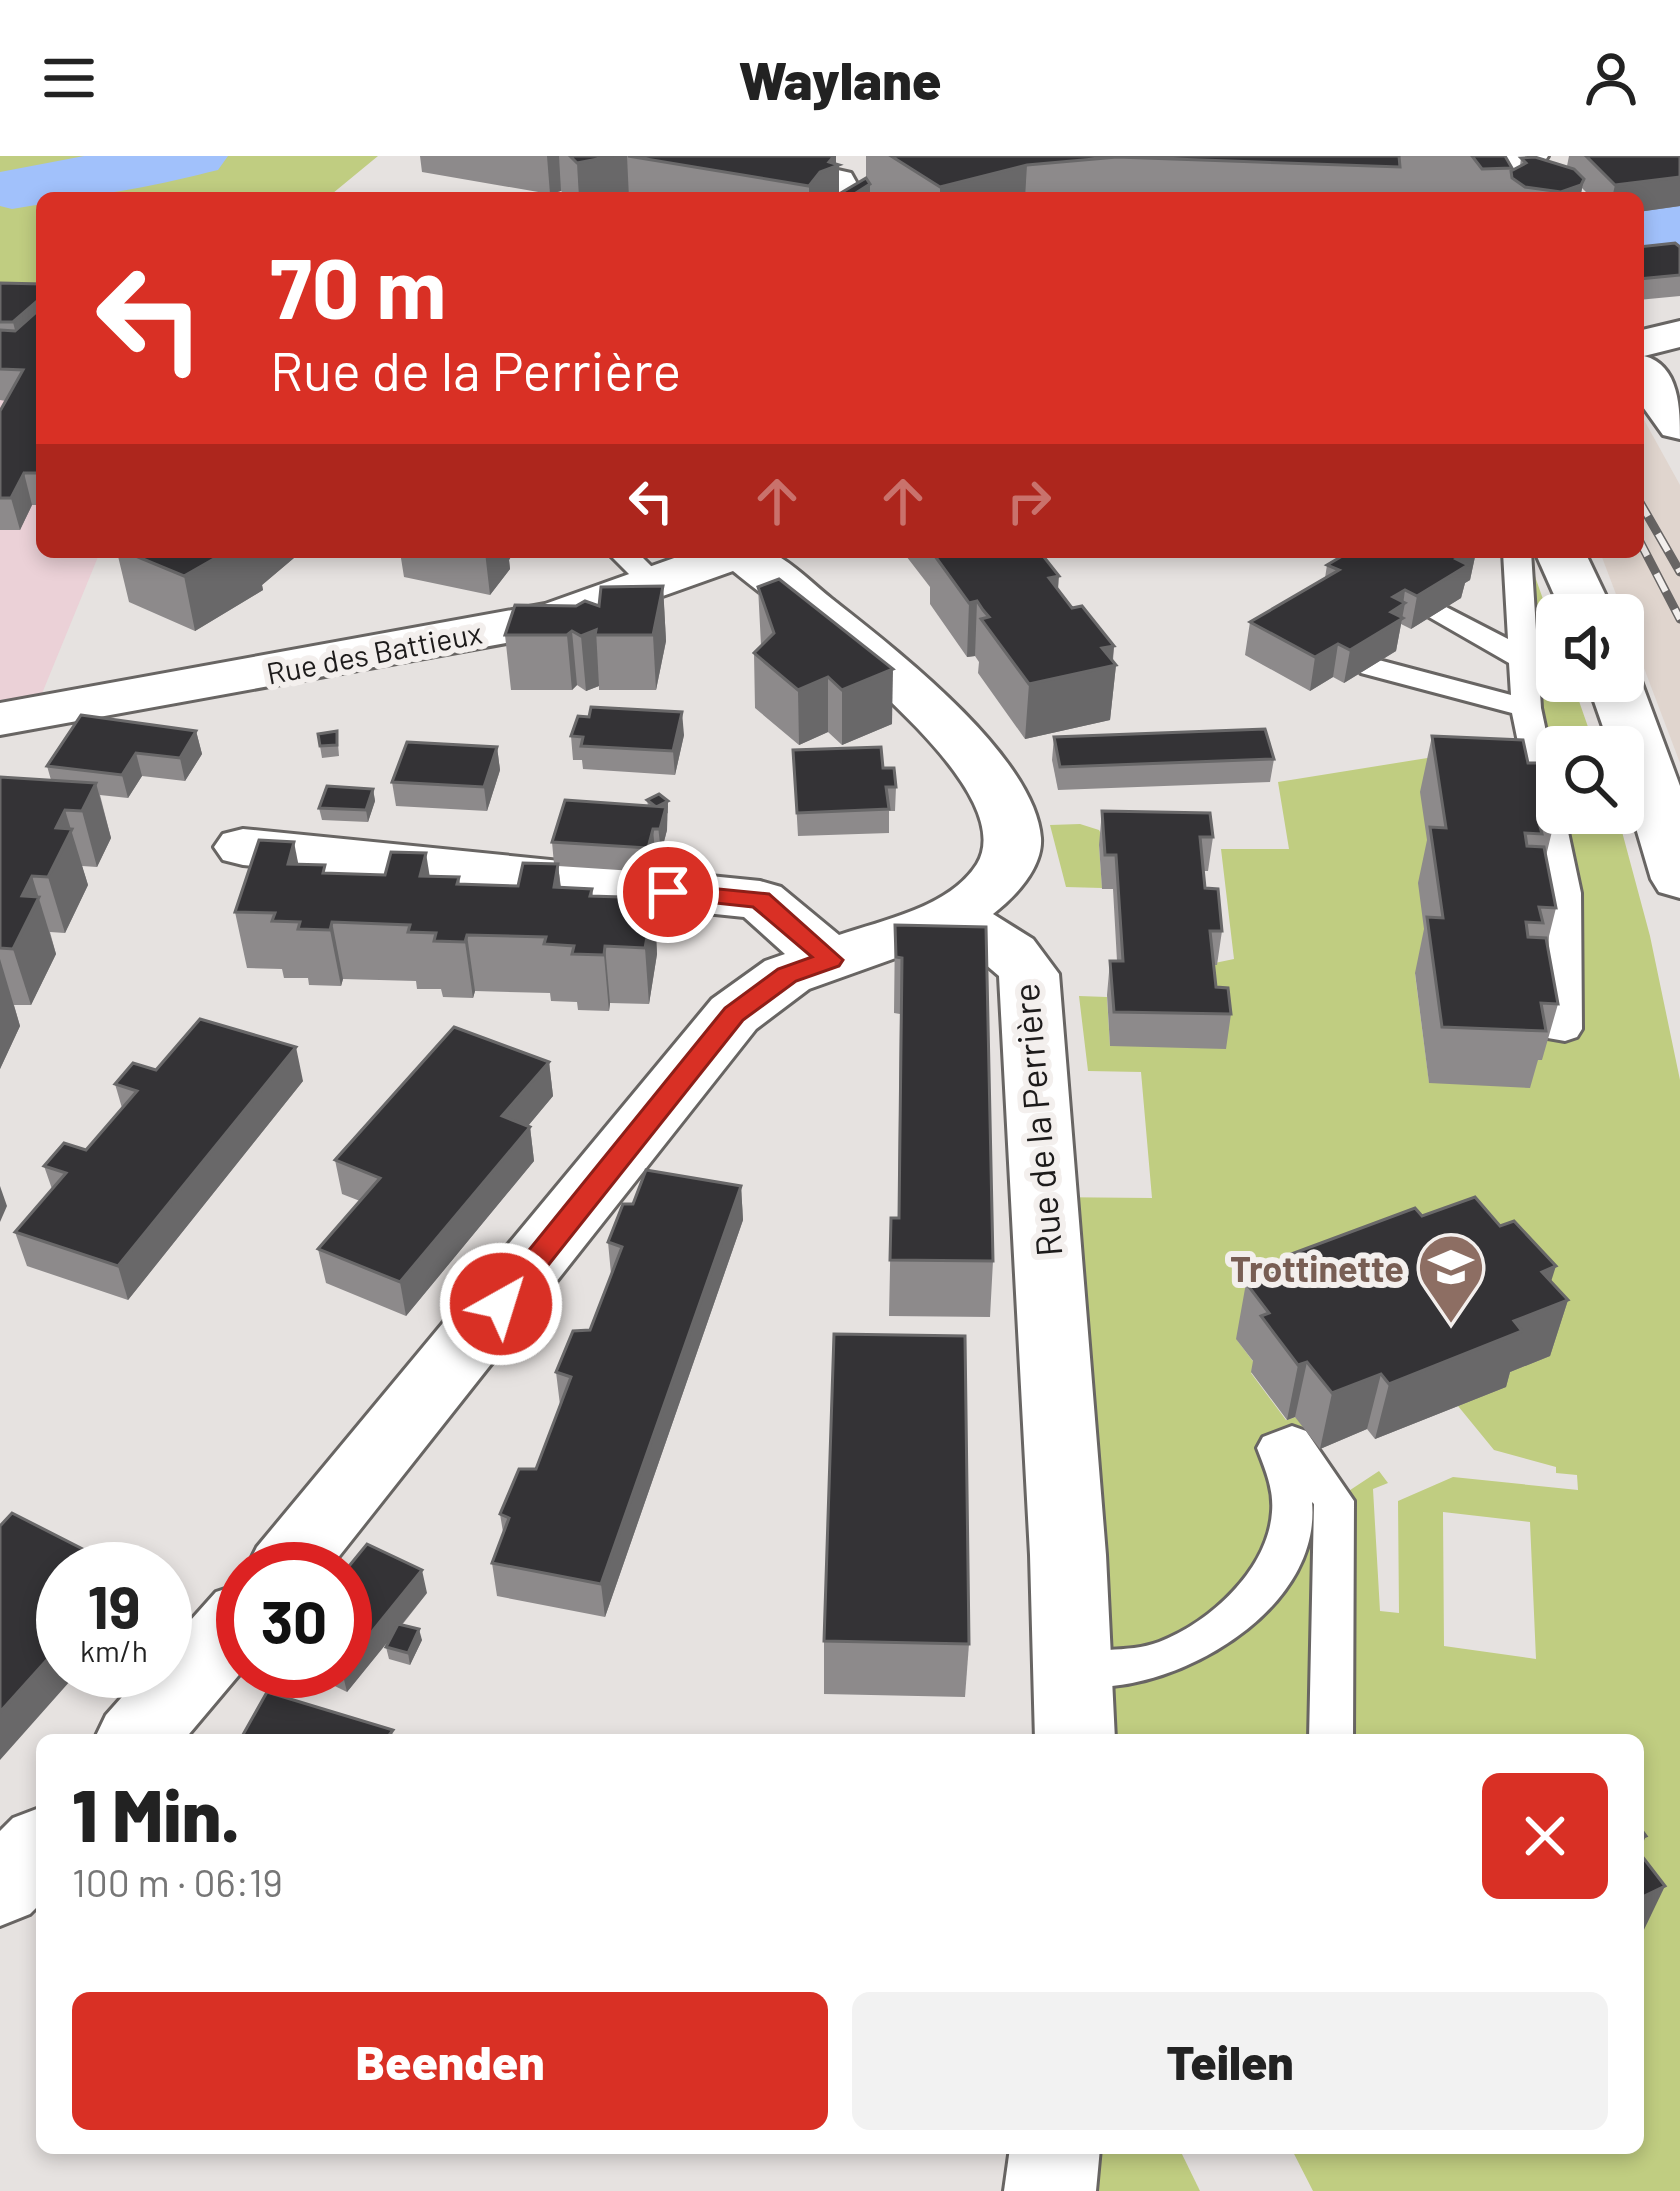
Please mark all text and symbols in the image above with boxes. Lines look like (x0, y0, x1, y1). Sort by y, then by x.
icon: menu (36, 45, 102, 111)
icon: person (1578, 45, 1644, 111)
text: Waylane (739, 46, 942, 111)
text: 70 m (270, 235, 446, 336)
icon: left (72, 240, 228, 396)
text: Rue de la Perrière (270, 337, 681, 402)
icon: left (618, 468, 684, 534)
icon: ahead (744, 468, 810, 534)
icon: ahead (870, 468, 936, 534)
icon: right (996, 468, 1062, 534)
map controls (1536, 594, 1644, 834)
button: sound (1536, 594, 1644, 702)
street label: Rue des Battieux (263, 613, 485, 691)
button: search (1536, 726, 1644, 834)
pin (617, 841, 719, 943)
icon: arrive (635, 859, 701, 925)
street label: Rue de la Perrière (1003, 982, 1069, 1258)
school or university icon: Trottinette (1416, 1232, 1486, 1326)
position arrow (438, 1241, 564, 1367)
place label: Trottinette (1230, 1246, 1404, 1289)
speed limit sign: 30 (216, 1542, 372, 1698)
text: 19 (87, 1569, 141, 1641)
text: km/h (80, 1632, 148, 1668)
text: 1 Min. (72, 1770, 240, 1856)
button: close (1482, 1773, 1608, 1899)
text: 100 m · 06:19 (72, 1858, 283, 1905)
button: Beenden (72, 1992, 828, 2130)
button: Teilen (852, 1992, 1608, 2130)

